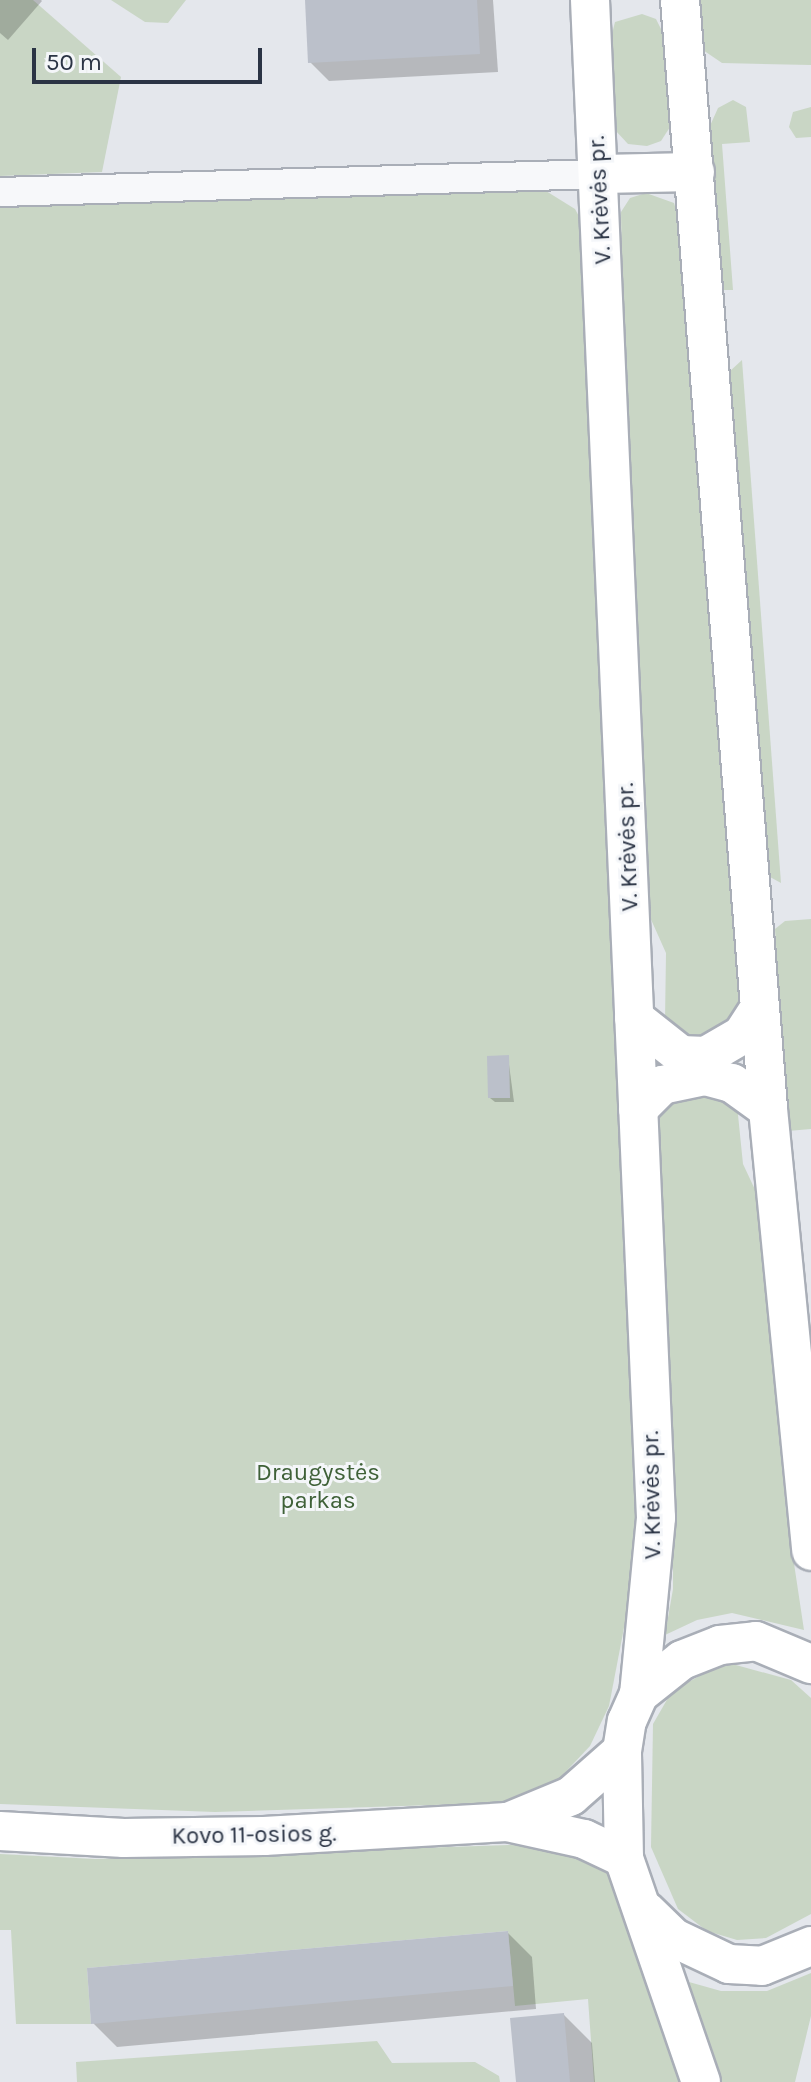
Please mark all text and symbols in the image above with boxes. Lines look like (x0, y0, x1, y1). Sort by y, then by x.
scale bar (36, 32, 266, 82)
text: 50 m (46, 48, 102, 76)
street label: V. Krėvės pr. (582, 135, 618, 265)
street label: V. Krėvės pr. (611, 782, 645, 912)
street label: V. Krėvės pr. (636, 1430, 668, 1560)
park label: Draugystės parkas (256, 1459, 380, 1515)
street label: Kovo 11-osios g. (171, 1819, 337, 1851)

